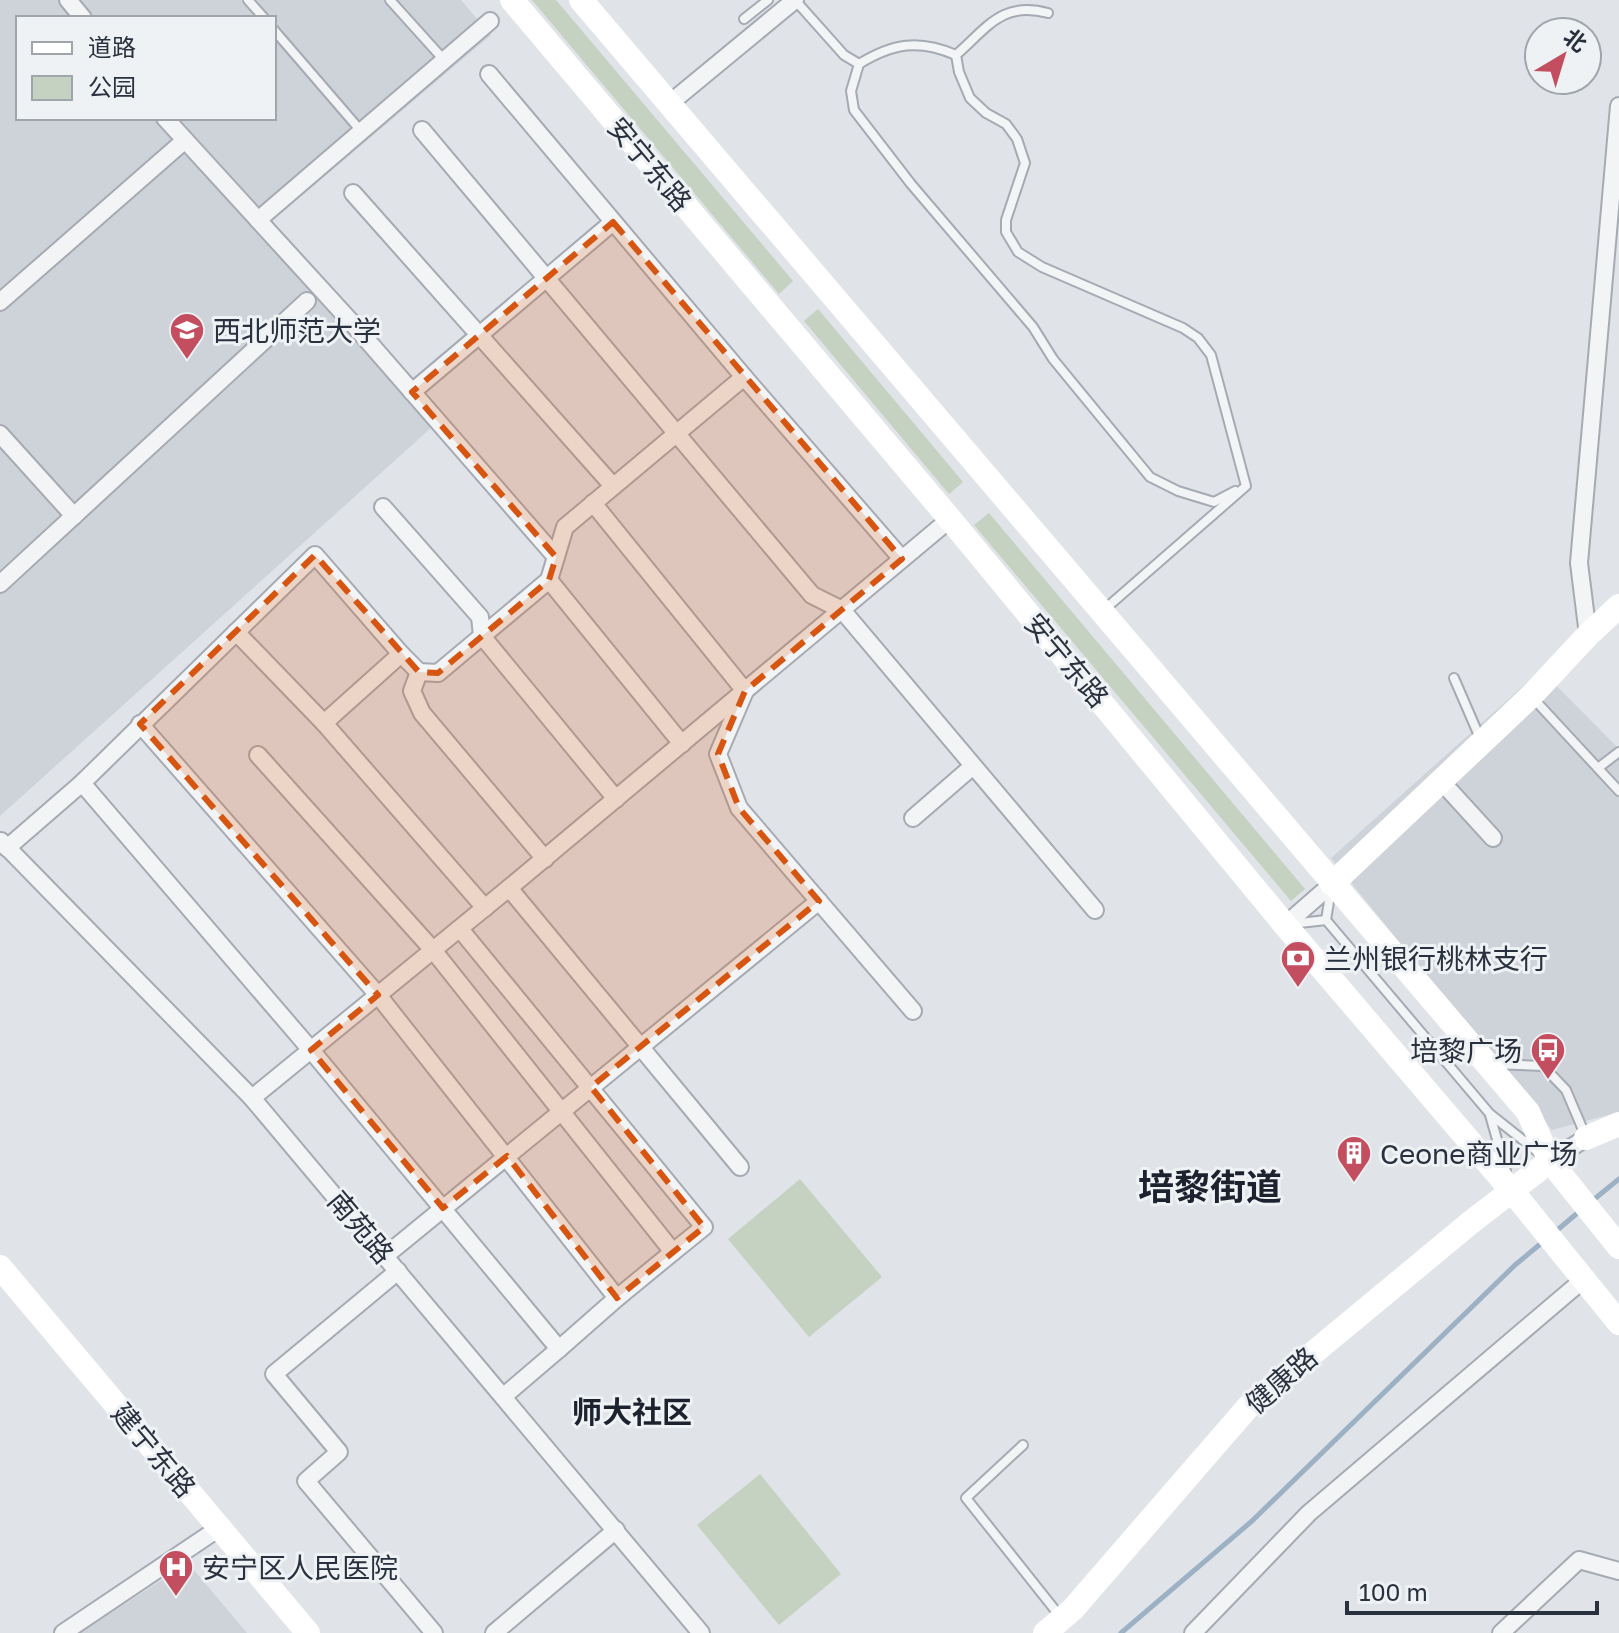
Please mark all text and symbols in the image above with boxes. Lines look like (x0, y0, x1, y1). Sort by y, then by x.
legend (16, 16, 276, 120)
north arrow (1523, 16, 1603, 96)
text: 北 (1559, 22, 1593, 57)
text: 道路 (88, 32, 136, 61)
text: 公园 (88, 72, 136, 101)
street label: 安宁东路 (601, 110, 699, 218)
school or university icon: 西北师范大学 (168, 311, 206, 361)
place label: 西北师范大学 (213, 314, 381, 347)
street label: 安宁东路 (1018, 606, 1116, 714)
bank icon: 兰州银行桃林支行 (1279, 939, 1317, 989)
place label: 兰州银行桃林支行 (1324, 942, 1548, 975)
bus stop icon: 培黎广场 (1529, 1031, 1567, 1081)
place label: 培黎广场 (1410, 1034, 1522, 1067)
building icon: Ceone商业广场 (1335, 1134, 1373, 1184)
place label: Ceone商业广场 (1380, 1137, 1578, 1170)
district label: 培黎街道 (1138, 1165, 1282, 1208)
street label: 南苑路 (321, 1184, 401, 1270)
street label: 健康路 (1238, 1340, 1324, 1420)
district label: 师大社区 (572, 1394, 692, 1430)
street label: 建宁东路 (105, 1396, 203, 1504)
hospital icon: 安宁区人民医院 (157, 1548, 195, 1598)
place label: 安宁区人民医院 (202, 1551, 398, 1584)
scale bar (1347, 1565, 1597, 1615)
text: 100 m (1359, 1577, 1428, 1606)

